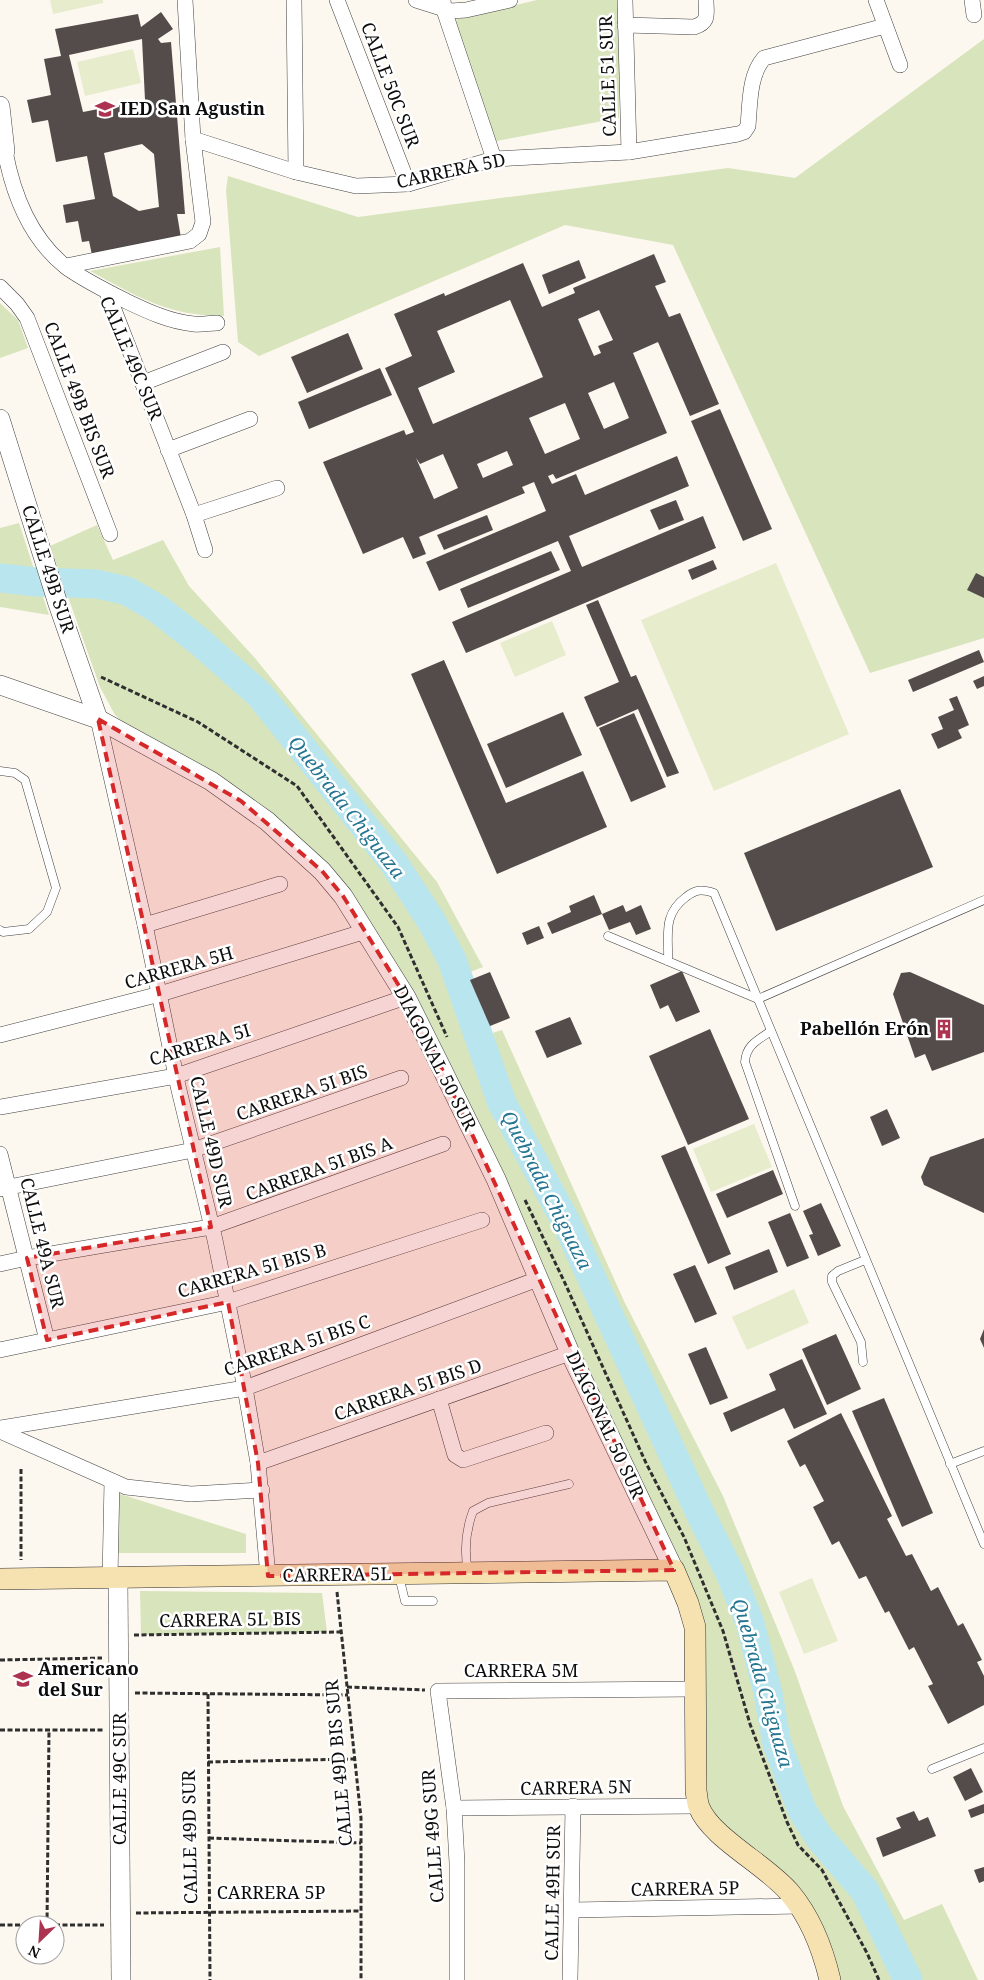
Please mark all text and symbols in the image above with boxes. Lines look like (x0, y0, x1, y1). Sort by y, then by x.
street label: CALLE 51 SUR (593, 15, 621, 137)
street label: CALLE 50C SUR (356, 19, 426, 151)
place label: IED San Agustin (120, 96, 265, 120)
school or university icon: IED San Agustin (94, 98, 116, 120)
street label: CARRERA 5D (394, 147, 508, 193)
street label: CALLE 49C SUR (95, 292, 169, 423)
street label: CALLE 49B BIS SUR (39, 318, 121, 482)
street label: CALLE 49B SUR (17, 502, 81, 636)
water label: Quebrada Chiguaza (283, 730, 411, 884)
street label: CARRERA 5H (122, 940, 236, 994)
street label: DIAGONAL 50 SUR (389, 981, 483, 1134)
place label: Pabellón Erón (800, 1016, 929, 1040)
street label: CARRERA 5I (146, 1017, 253, 1071)
building icon: Pabellón Erón (933, 1018, 955, 1040)
street label: CARRERA 5I BIS (233, 1058, 370, 1126)
street label: CALLE 49D SUR (185, 1074, 239, 1210)
water label: Quebrada Chiguaza (496, 1106, 598, 1274)
street label: CARRERA 5I BIS A (242, 1130, 396, 1206)
street label: CALLE 49A SUR (15, 1175, 71, 1311)
street label: CARRERA 5I BIS B (175, 1237, 329, 1303)
street label: CARRERA 5I BIS C (220, 1309, 373, 1381)
street label: DIAGONAL 50 SUR (561, 1347, 651, 1502)
street label: CARRERA 5I BIS D (330, 1352, 485, 1426)
street label: CARRERA 5L (282, 1561, 392, 1587)
water label: Quebrada Chiguaza (726, 1595, 800, 1771)
street label: CARRERA 5L BIS (159, 1606, 301, 1632)
place label: Americano del Sur (38, 1656, 139, 1701)
street label: CARRERA 5M (464, 1658, 578, 1682)
school or university icon: Americano del Sur (12, 1668, 34, 1690)
street label: CALLE 49D BIS SUR (319, 1679, 357, 1847)
street label: CALLE 49C SUR (107, 1713, 131, 1845)
street label: CALLE 49G SUR (415, 1768, 449, 1904)
street label: CALLE 49D SUR (176, 1769, 202, 1904)
street label: CARRERA 5N (520, 1774, 632, 1800)
street label: CALLE 49H SUR (539, 1825, 565, 1961)
street label: CARRERA 5P (630, 1875, 740, 1901)
street label: CARRERA 5P (217, 1880, 325, 1904)
north arrow (15, 1915, 65, 1965)
text: N (25, 1941, 43, 1963)

